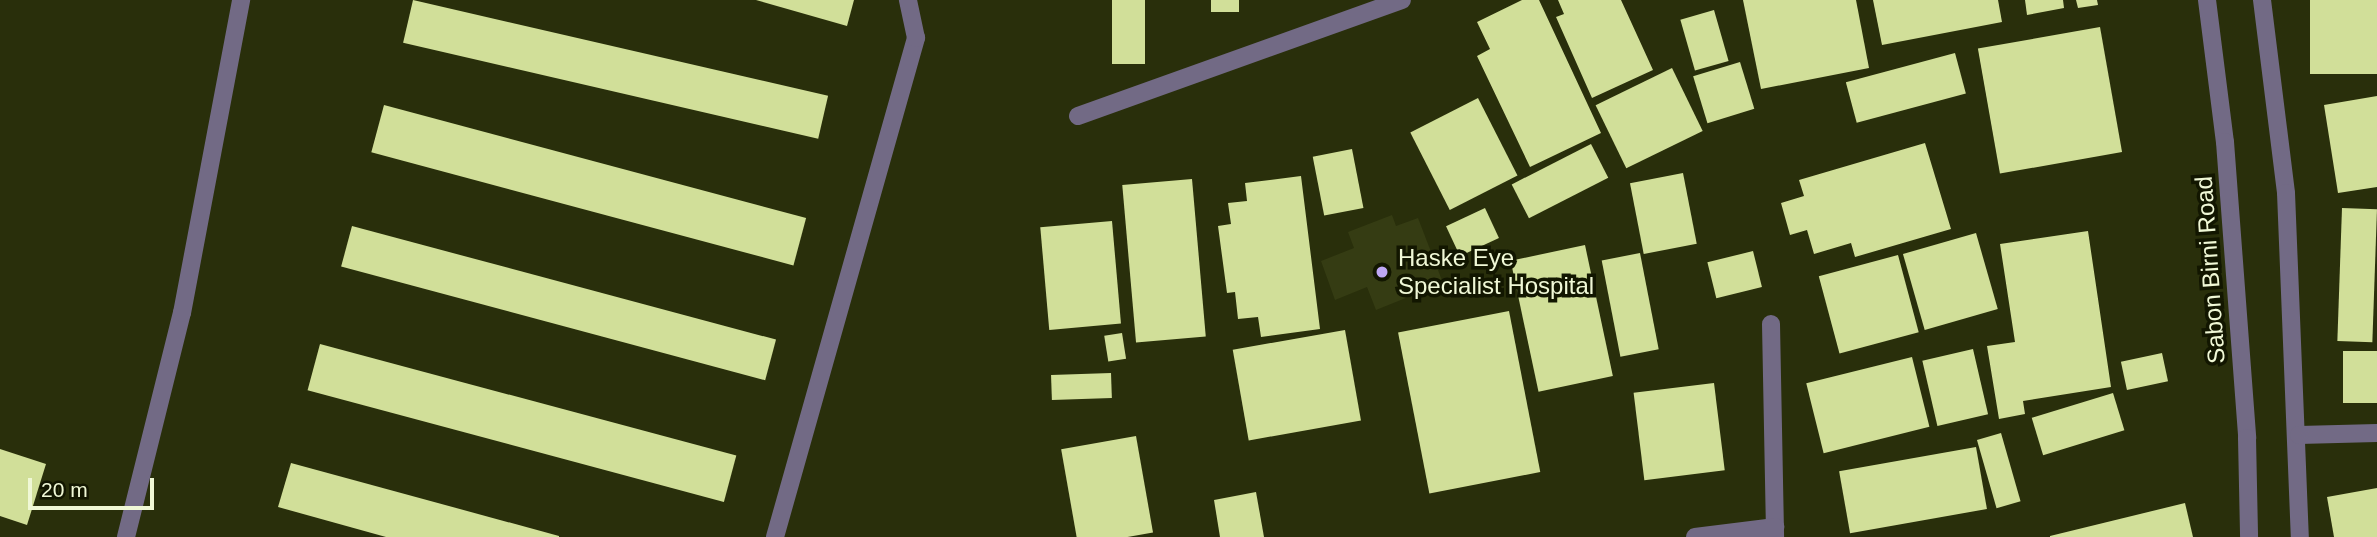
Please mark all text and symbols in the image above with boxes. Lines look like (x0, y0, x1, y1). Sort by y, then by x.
street label: Sabon Birni Road (2189, 175, 2231, 365)
place label: Haske Eye Specialist Hospital (1398, 244, 1594, 300)
marker: Haske Eye Specialist Hospital (1372, 262, 1392, 282)
scale bar (32, 463, 158, 507)
text: 20 m (41, 478, 88, 501)

